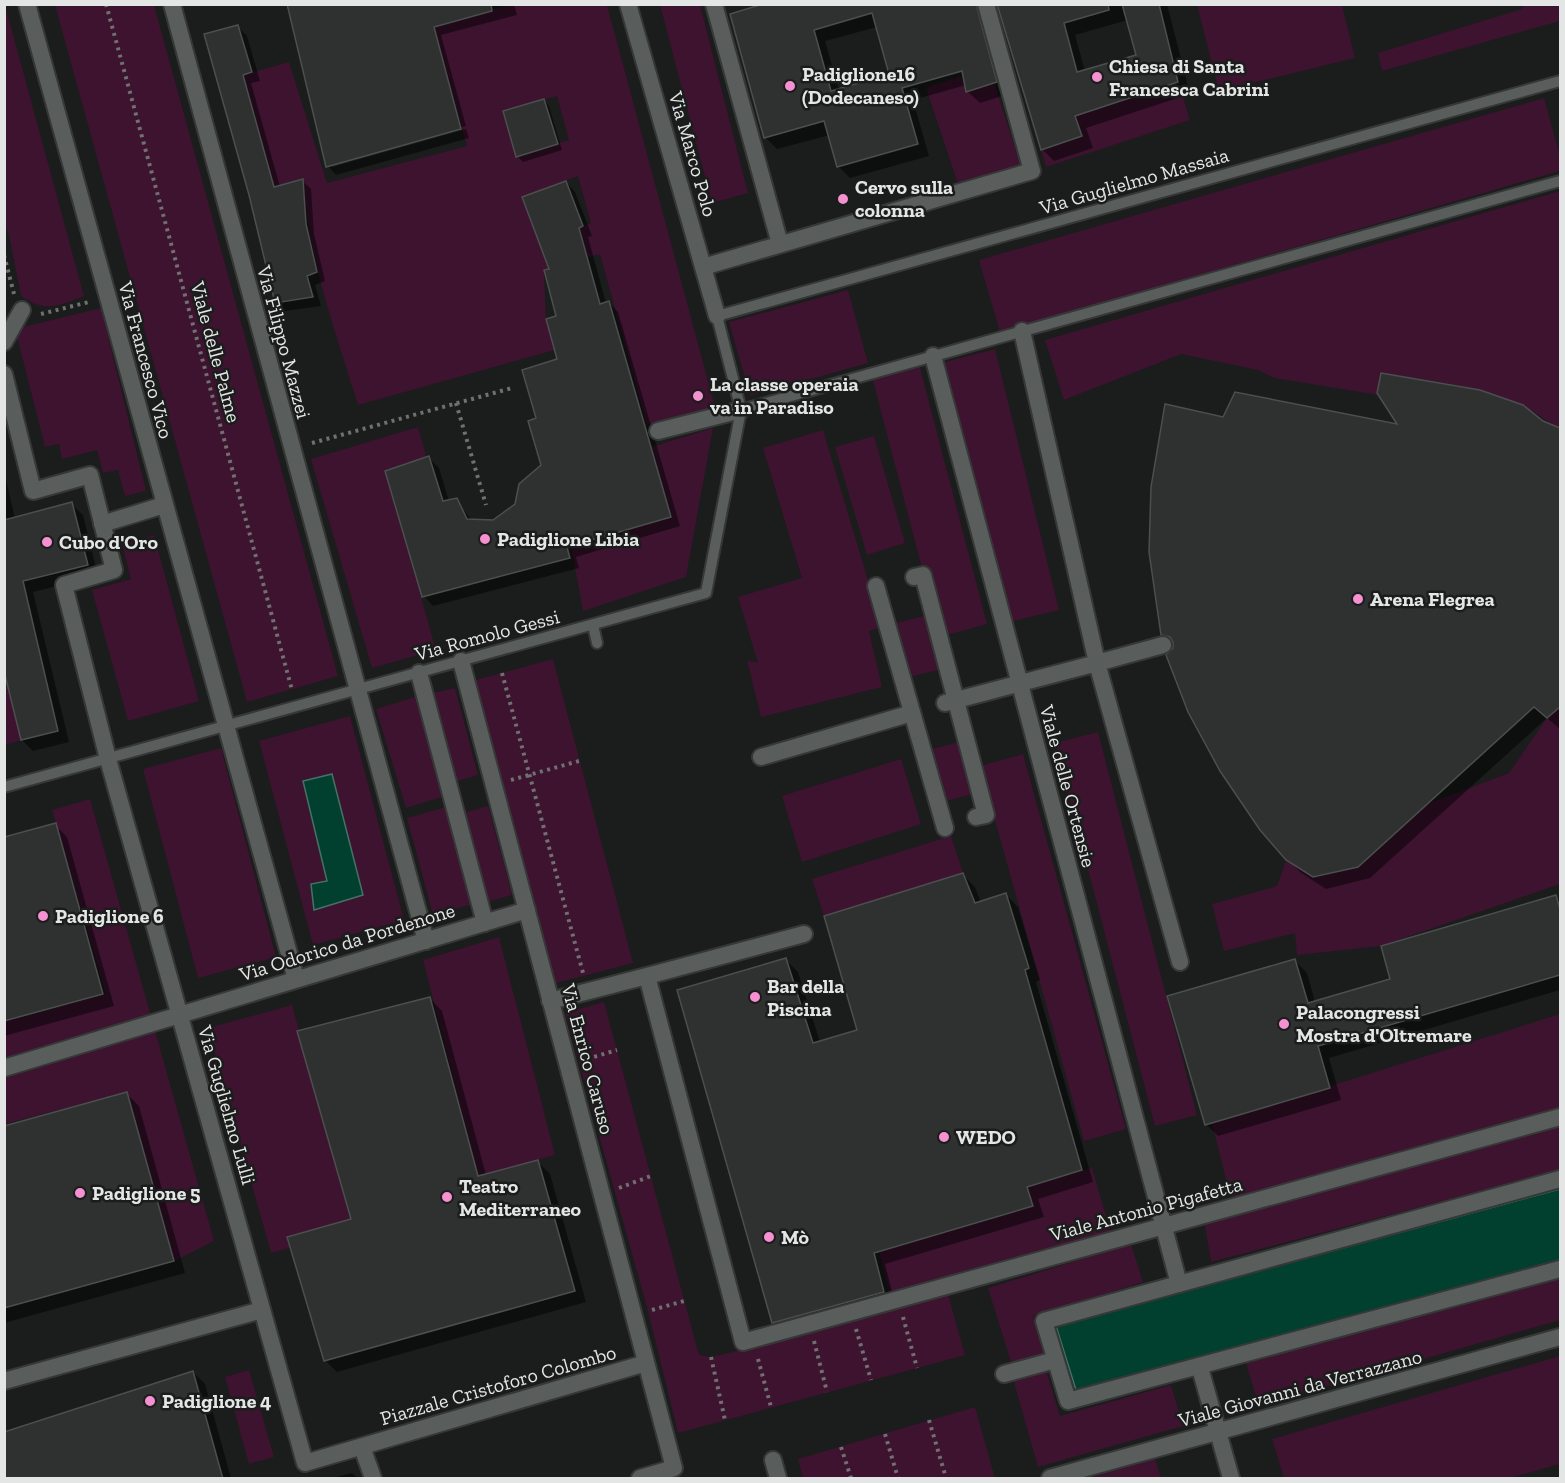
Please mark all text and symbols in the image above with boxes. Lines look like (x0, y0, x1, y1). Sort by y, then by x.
place label: Chiesa di Santa Francesca Cabrini (1109, 54, 1269, 101)
place label: Padiglione16 (Dodecaneso) (802, 62, 919, 109)
marker: Chiesa di Santa Francesca Cabrini (1090, 70, 1104, 84)
marker: Padiglione16 (Dodecaneso) (783, 79, 797, 93)
street label: Via Marco Polo (663, 88, 722, 219)
street label: Via Guglielmo Massaia (1036, 142, 1232, 220)
place label: Cervo sulla colonna (855, 175, 953, 222)
marker: Cervo sulla colonna (836, 192, 850, 206)
street label: Via Filippo Mazzei (252, 262, 316, 422)
street label: Via Francesco Vico (113, 278, 178, 441)
street label: Viale delle Palme (185, 278, 246, 425)
place label: La classe operaia va in Paradiso (710, 372, 859, 419)
marker: La classe operaia va in Paradiso (691, 389, 705, 403)
place label: Padiglione Libia (497, 527, 639, 551)
place label: Cubo d'Oro (59, 530, 158, 554)
marker: Padiglione Libia (478, 532, 492, 546)
marker: Cubo d'Oro (40, 535, 54, 549)
place label: Arena Flegrea (1370, 587, 1495, 611)
marker: Arena Flegrea (1351, 592, 1365, 606)
street label: Via Romolo Gessi (411, 604, 562, 666)
street label: Viale delle Ortensie (1035, 701, 1101, 870)
street label: Via Odorico da Pordenone (235, 898, 458, 987)
place label: Padiglione 6 (55, 904, 164, 928)
marker: Padiglione 6 (36, 909, 50, 923)
place label: Bar della Piscina (767, 974, 844, 1021)
street label: Via Enrico Caruso (556, 980, 620, 1137)
marker: Bar della Piscina (748, 990, 762, 1004)
place label: Palacongressi Mostra d'Oltremare (1296, 1000, 1472, 1047)
marker: Palacongressi Mostra d'Oltremare (1277, 1017, 1291, 1031)
street label: Via Guglielmo Lulli (193, 1022, 261, 1188)
place label: WEDO (956, 1125, 1016, 1149)
marker: WEDO (937, 1130, 951, 1144)
street label: Viale Antonio Pigafetta (1046, 1172, 1245, 1247)
place label: Teatro Mediterraneo (459, 1174, 582, 1221)
place label: Padiglione 5 (92, 1181, 201, 1205)
marker: Padiglione 5 (73, 1186, 87, 1200)
marker: Teatro Mediterraneo (440, 1190, 454, 1204)
place label: Mò (781, 1225, 810, 1249)
marker: Mò (762, 1230, 776, 1244)
street label: Piazzale Cristoforo Colombo (377, 1340, 619, 1430)
street label: Viale Giovanni da Verrazzano (1175, 1344, 1424, 1432)
place label: Padiglione 4 (162, 1389, 272, 1413)
marker: Padiglione 4 (143, 1394, 157, 1408)

